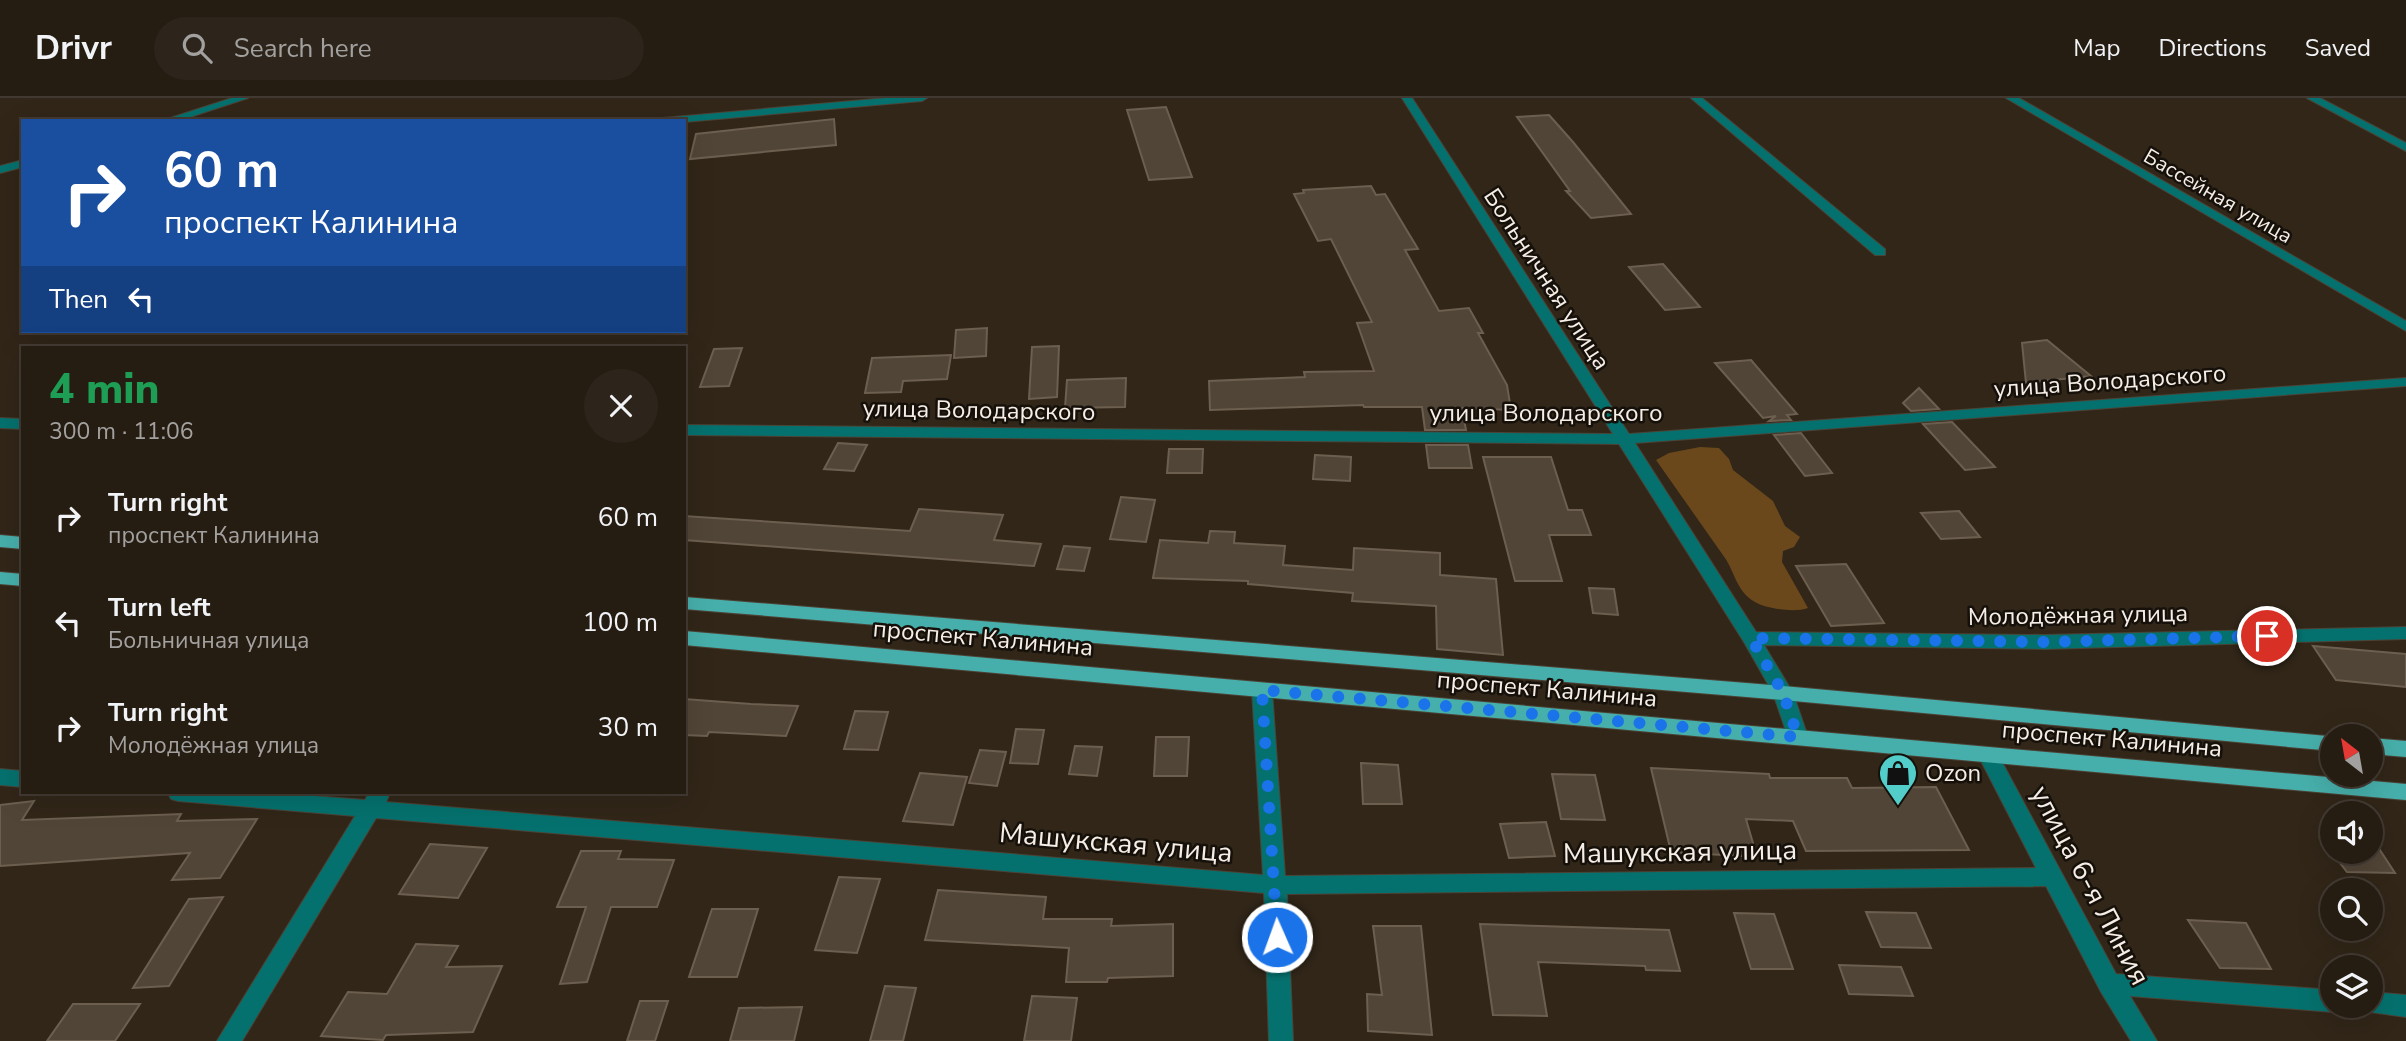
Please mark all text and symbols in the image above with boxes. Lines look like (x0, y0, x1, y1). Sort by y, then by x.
search box (154, 17, 644, 80)
text: Drivr (35, 26, 112, 71)
icon: search (178, 29, 216, 67)
text: Search here (234, 31, 372, 66)
text: Map (2073, 32, 2120, 64)
text: Directions (2158, 32, 2267, 64)
text: Saved (2305, 32, 2371, 64)
text: 60 m (164, 137, 279, 204)
street label: Бассейная улица (2138, 142, 2298, 250)
icon: right (49, 147, 140, 238)
street label: Больничная улица (1476, 182, 1618, 376)
text: проспект Калинина (164, 201, 459, 244)
icon: left (122, 280, 160, 318)
text: Then (49, 282, 108, 317)
street label: улица Володарского (1993, 357, 2227, 405)
text: 4 min (49, 361, 159, 418)
button: close (584, 369, 658, 443)
street label: улица Володарского (862, 392, 1096, 428)
street label: улица Володарского (1430, 397, 1663, 429)
text: 300 m · 11:06 (49, 416, 194, 447)
text: Turn right (108, 485, 227, 520)
icon: right (49, 499, 87, 537)
text: 60 m (598, 500, 658, 535)
text: проспект Калинина (108, 520, 320, 551)
text: Turn left (108, 590, 211, 625)
street label: Молодёжная улица (1968, 597, 2188, 633)
icon: left (49, 604, 87, 642)
text: 100 m (582, 605, 658, 640)
pin (2237, 606, 2297, 666)
street label: проспект Калинина (872, 612, 1094, 664)
icon: arrive (2248, 617, 2286, 655)
text: Больничная улица (108, 625, 310, 656)
street label: проспект Калинина (1436, 663, 1658, 715)
text: Turn right (108, 695, 227, 730)
icon: right (49, 709, 87, 747)
text: 30 m (598, 710, 658, 745)
street label: проспект Калинина (2001, 713, 2223, 765)
north arrow (2320, 724, 2384, 788)
map controls (2320, 724, 2383, 1018)
text: Молодёжная улица (108, 730, 319, 761)
shop icon: Ozon (1877, 752, 1919, 807)
place label: Ozon (1925, 757, 1981, 789)
street label: улица 6-я Линия (2021, 779, 2159, 992)
button: sound (2320, 801, 2383, 864)
street label: Машукская улица (998, 814, 1234, 872)
street label: Машукская улица (1563, 831, 1797, 873)
button: search (2320, 878, 2383, 941)
position arrow (1240, 900, 1314, 974)
button: layers (2320, 955, 2383, 1018)

